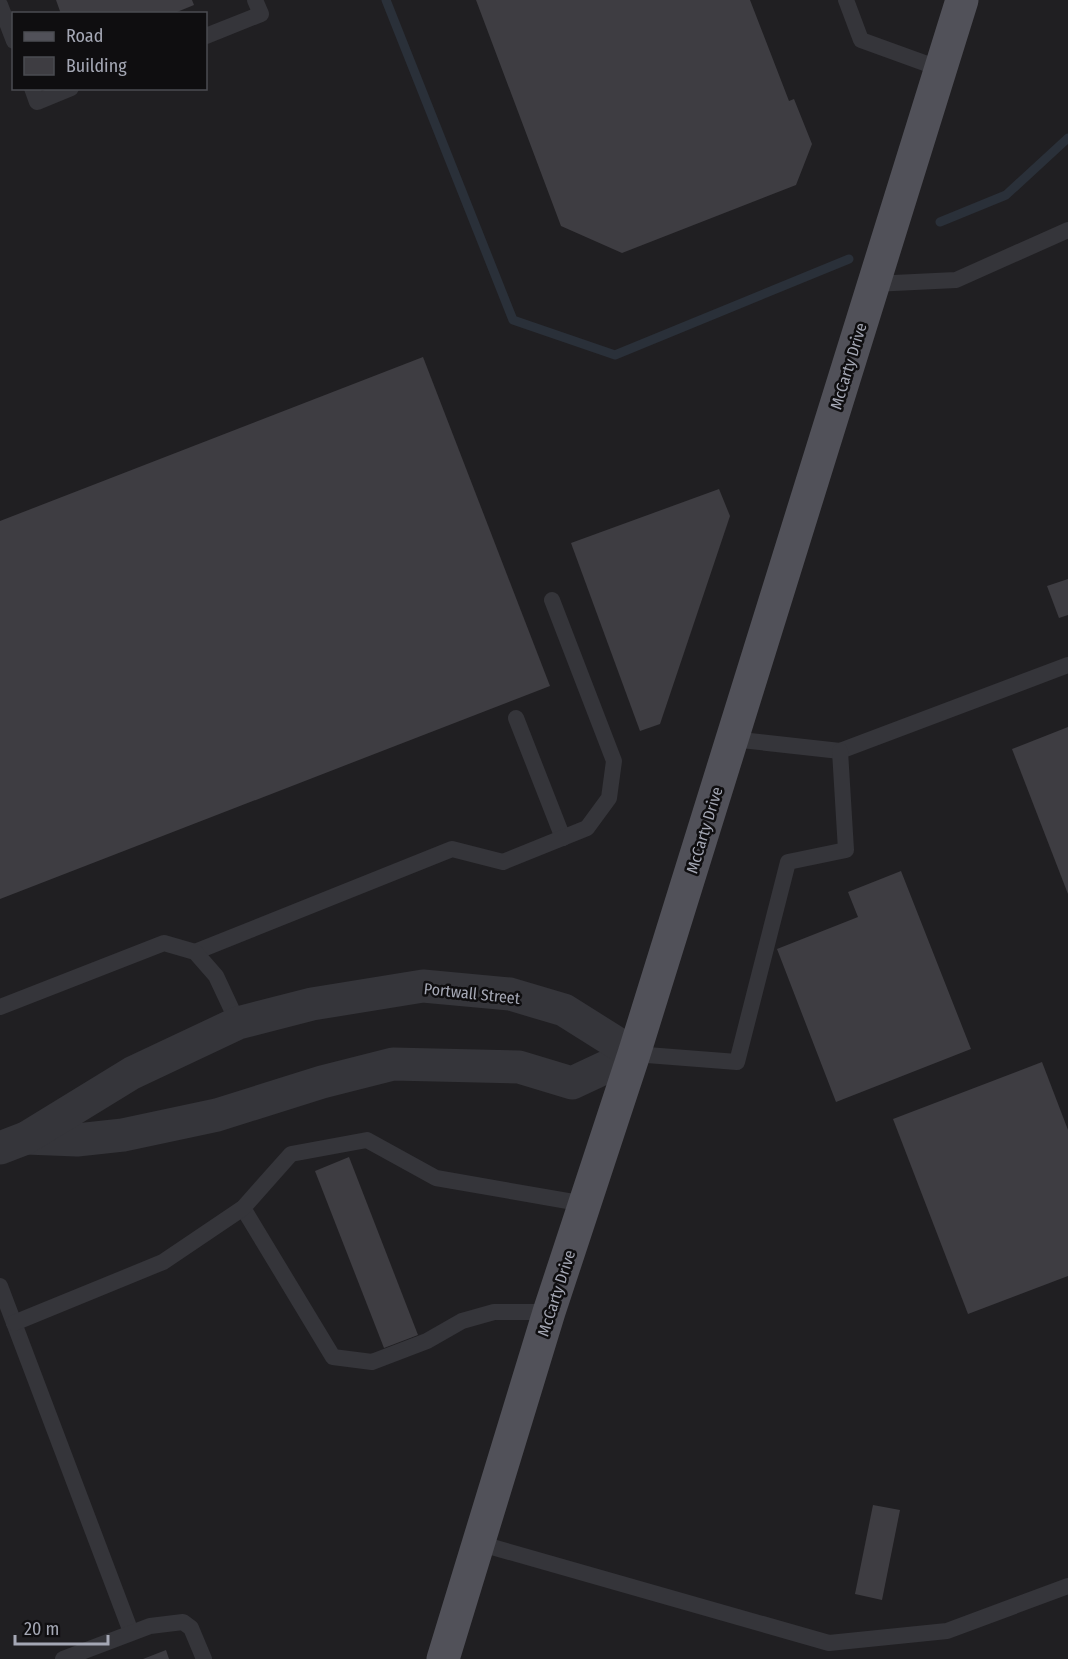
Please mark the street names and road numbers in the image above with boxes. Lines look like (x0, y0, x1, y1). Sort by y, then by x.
street label: McCarty Drive (826, 320, 871, 412)
street label: McCarty Drive (682, 784, 727, 876)
street label: Portwall Street (423, 979, 522, 1008)
street label: McCarty Drive (534, 1248, 579, 1339)

